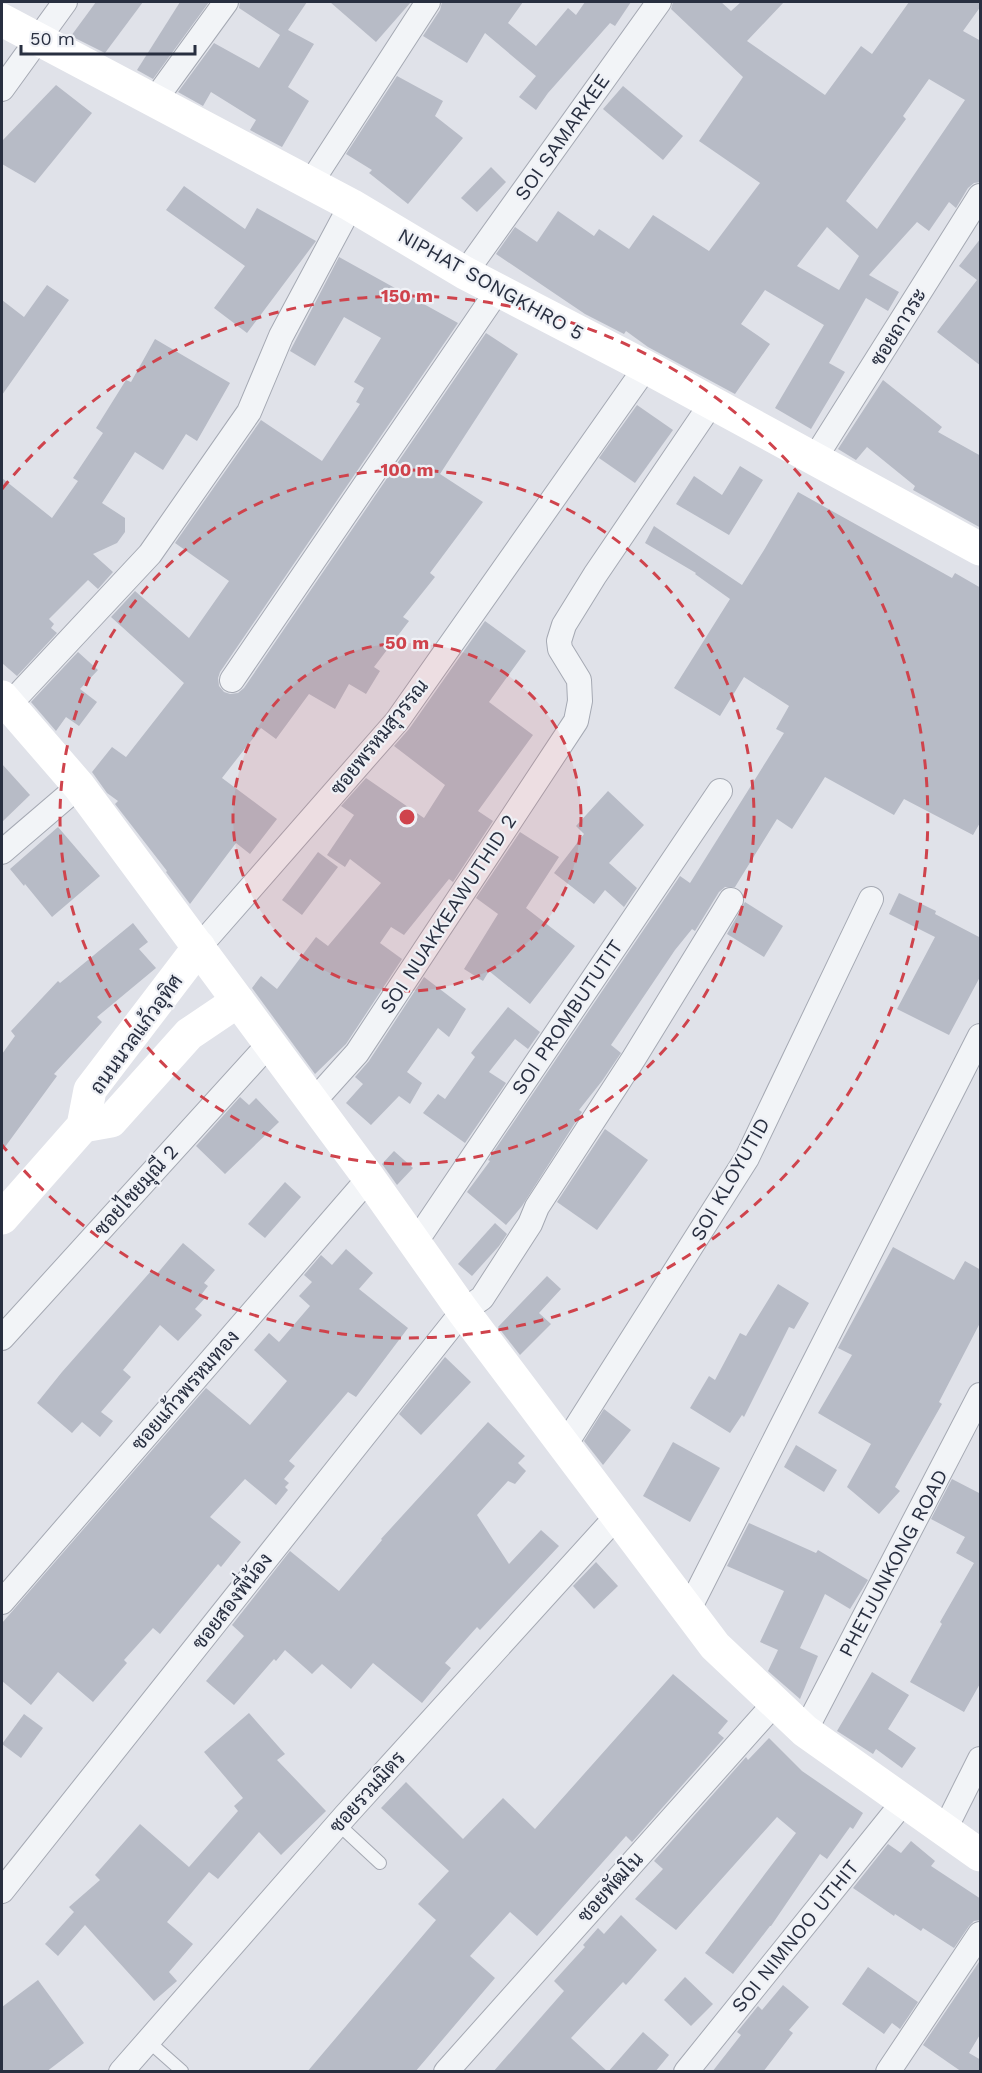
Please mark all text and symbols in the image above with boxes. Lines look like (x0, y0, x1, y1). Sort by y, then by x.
scale bar (21, 18, 195, 56)
text: 50 m (30, 28, 75, 49)
street label: SOI SAMARKEE (510, 69, 614, 205)
street label: NIPHAT SONGKHRO 5 (394, 223, 588, 345)
street label: ซอยถาวระ (865, 284, 931, 370)
text: 150 m (381, 285, 433, 306)
text: 100 m (380, 459, 434, 480)
text: 50 m (385, 632, 429, 653)
street label: ซอยพรหมสุวรรณ (325, 674, 435, 801)
centre of rings (397, 807, 417, 827)
street label: SOI NUAKKEAWUTHID 2 (375, 810, 521, 1018)
street label: SOI PROMBUTUTIT (506, 935, 628, 1099)
street label: ถนนนวลแก้วอุทิศ (85, 970, 189, 1100)
street label: SOI KLOYUTID (685, 1113, 775, 1245)
street label: ซอยไชยมุณี 2 (88, 1139, 185, 1242)
street label: ซอยแก้วพรหมทอง (126, 1325, 244, 1455)
street label: PHETJUNKONG ROAD (833, 1465, 953, 1661)
street label: ซอยสองพี่น้อง (183, 1545, 277, 1654)
street label: ซอยรวมมิตร (324, 1746, 410, 1838)
street label: ซอยพัฒโน (571, 1846, 648, 1927)
street label: SOI NIMNOO UTHIT (726, 1855, 864, 2017)

